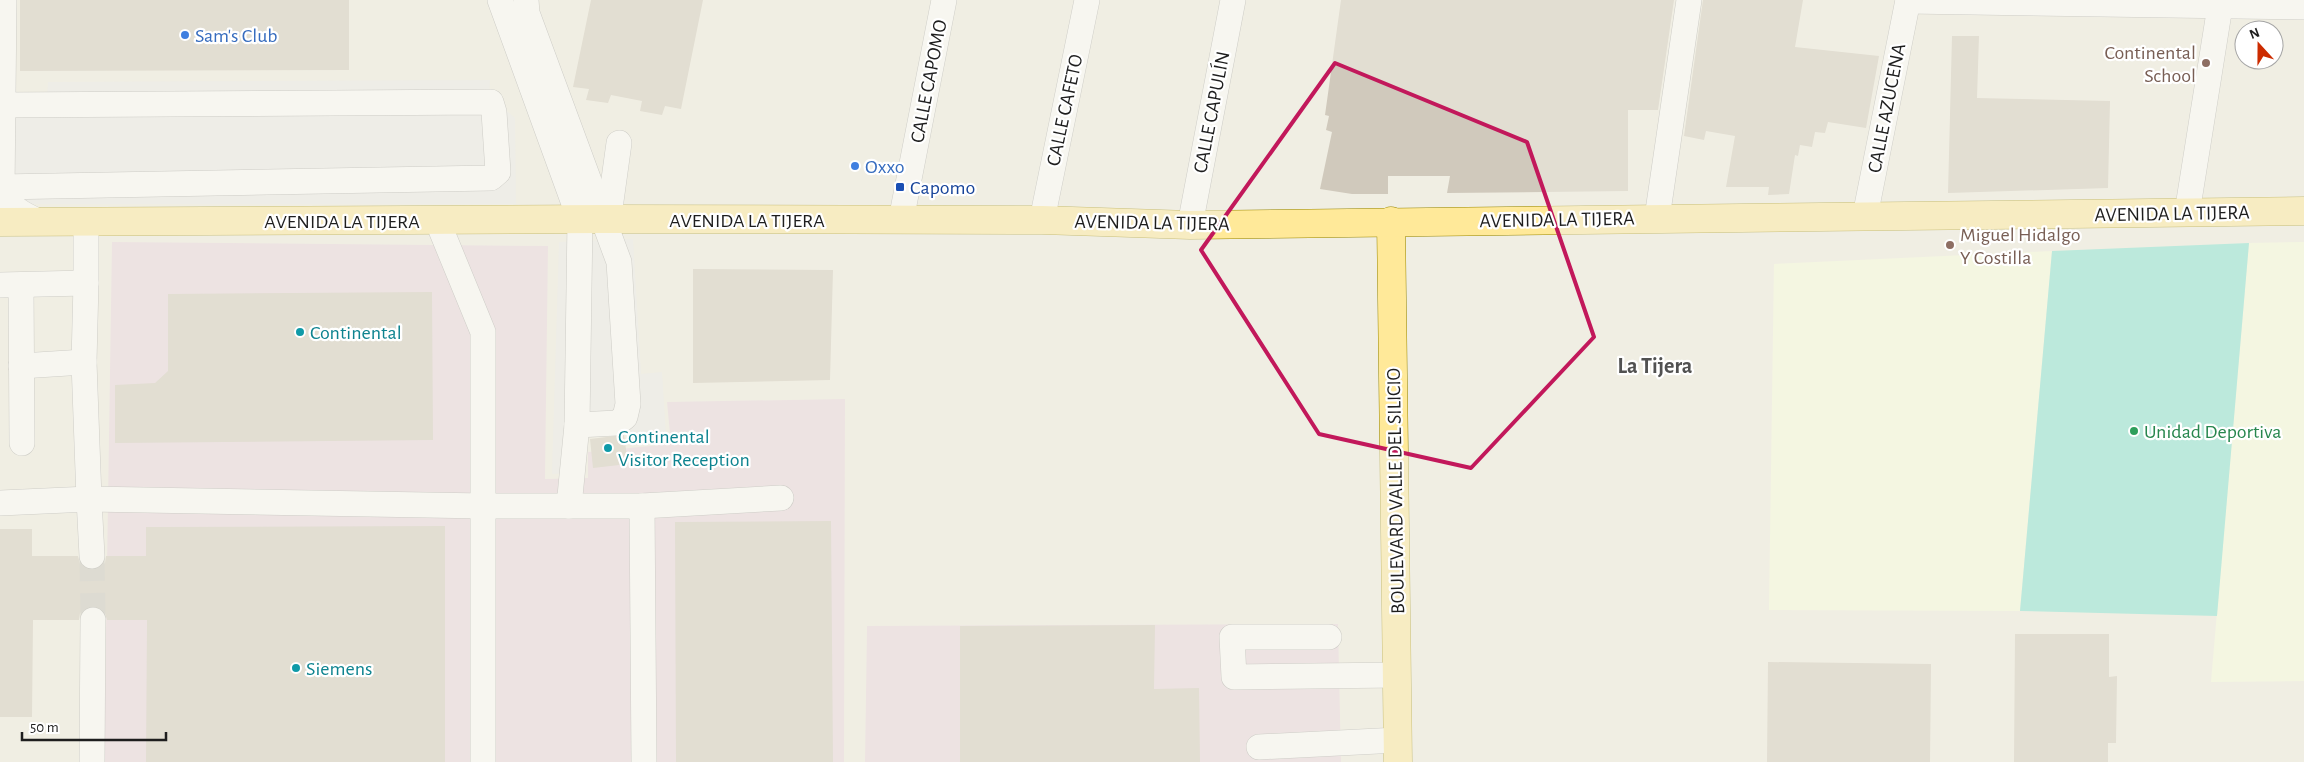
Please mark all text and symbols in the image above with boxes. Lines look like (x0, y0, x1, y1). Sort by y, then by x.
street label: CALLE CAPOMO (907, 18, 951, 144)
north arrow (2234, 20, 2284, 70)
place label: Sam's Club (195, 26, 278, 46)
text: N (2248, 26, 2262, 42)
marker: Sam's Club (179, 29, 191, 41)
street label: CALLE AZUCENA (1865, 41, 1909, 175)
place label: Continental School (2104, 43, 2196, 86)
street label: CALLE CAPULÍN (1189, 49, 1234, 175)
street label: CALLE CAFETO (1043, 53, 1087, 168)
marker: Continental School (2200, 57, 2212, 69)
place label: Oxxo (865, 157, 905, 177)
marker: Oxxo (849, 160, 861, 172)
place label: Capomo (910, 178, 975, 198)
marker: Capomo (894, 181, 906, 193)
street label: AVENIDA LA TIJERA (2094, 203, 2250, 225)
street label: AVENIDA LA TIJERA (1479, 209, 1635, 231)
street label: AVENIDA LA TIJERA (669, 211, 825, 231)
street label: AVENIDA LA TIJERA (264, 212, 420, 232)
street label: AVENIDA LA TIJERA (1074, 212, 1230, 234)
place label: Miguel Hidalgo Y Costilla (1960, 225, 2081, 268)
marker: Miguel Hidalgo Y Costilla (1944, 239, 1956, 251)
place label: Continental (310, 323, 402, 343)
marker: Continental (294, 326, 306, 338)
district label: La Tijera (1618, 355, 1693, 378)
street label: BOULEVARD VALLE DEL SILICIO (1384, 368, 1408, 614)
place label: Unidad Deportiva (2144, 422, 2282, 442)
marker: Unidad Deportiva (2128, 425, 2140, 437)
place label: Continental Visitor Reception (618, 427, 750, 470)
marker: Continental Visitor Reception (602, 442, 614, 454)
place label: Siemens (306, 659, 372, 679)
marker: Siemens (290, 662, 302, 674)
scale bar (22, 710, 166, 742)
text: 50 m (30, 720, 59, 735)

